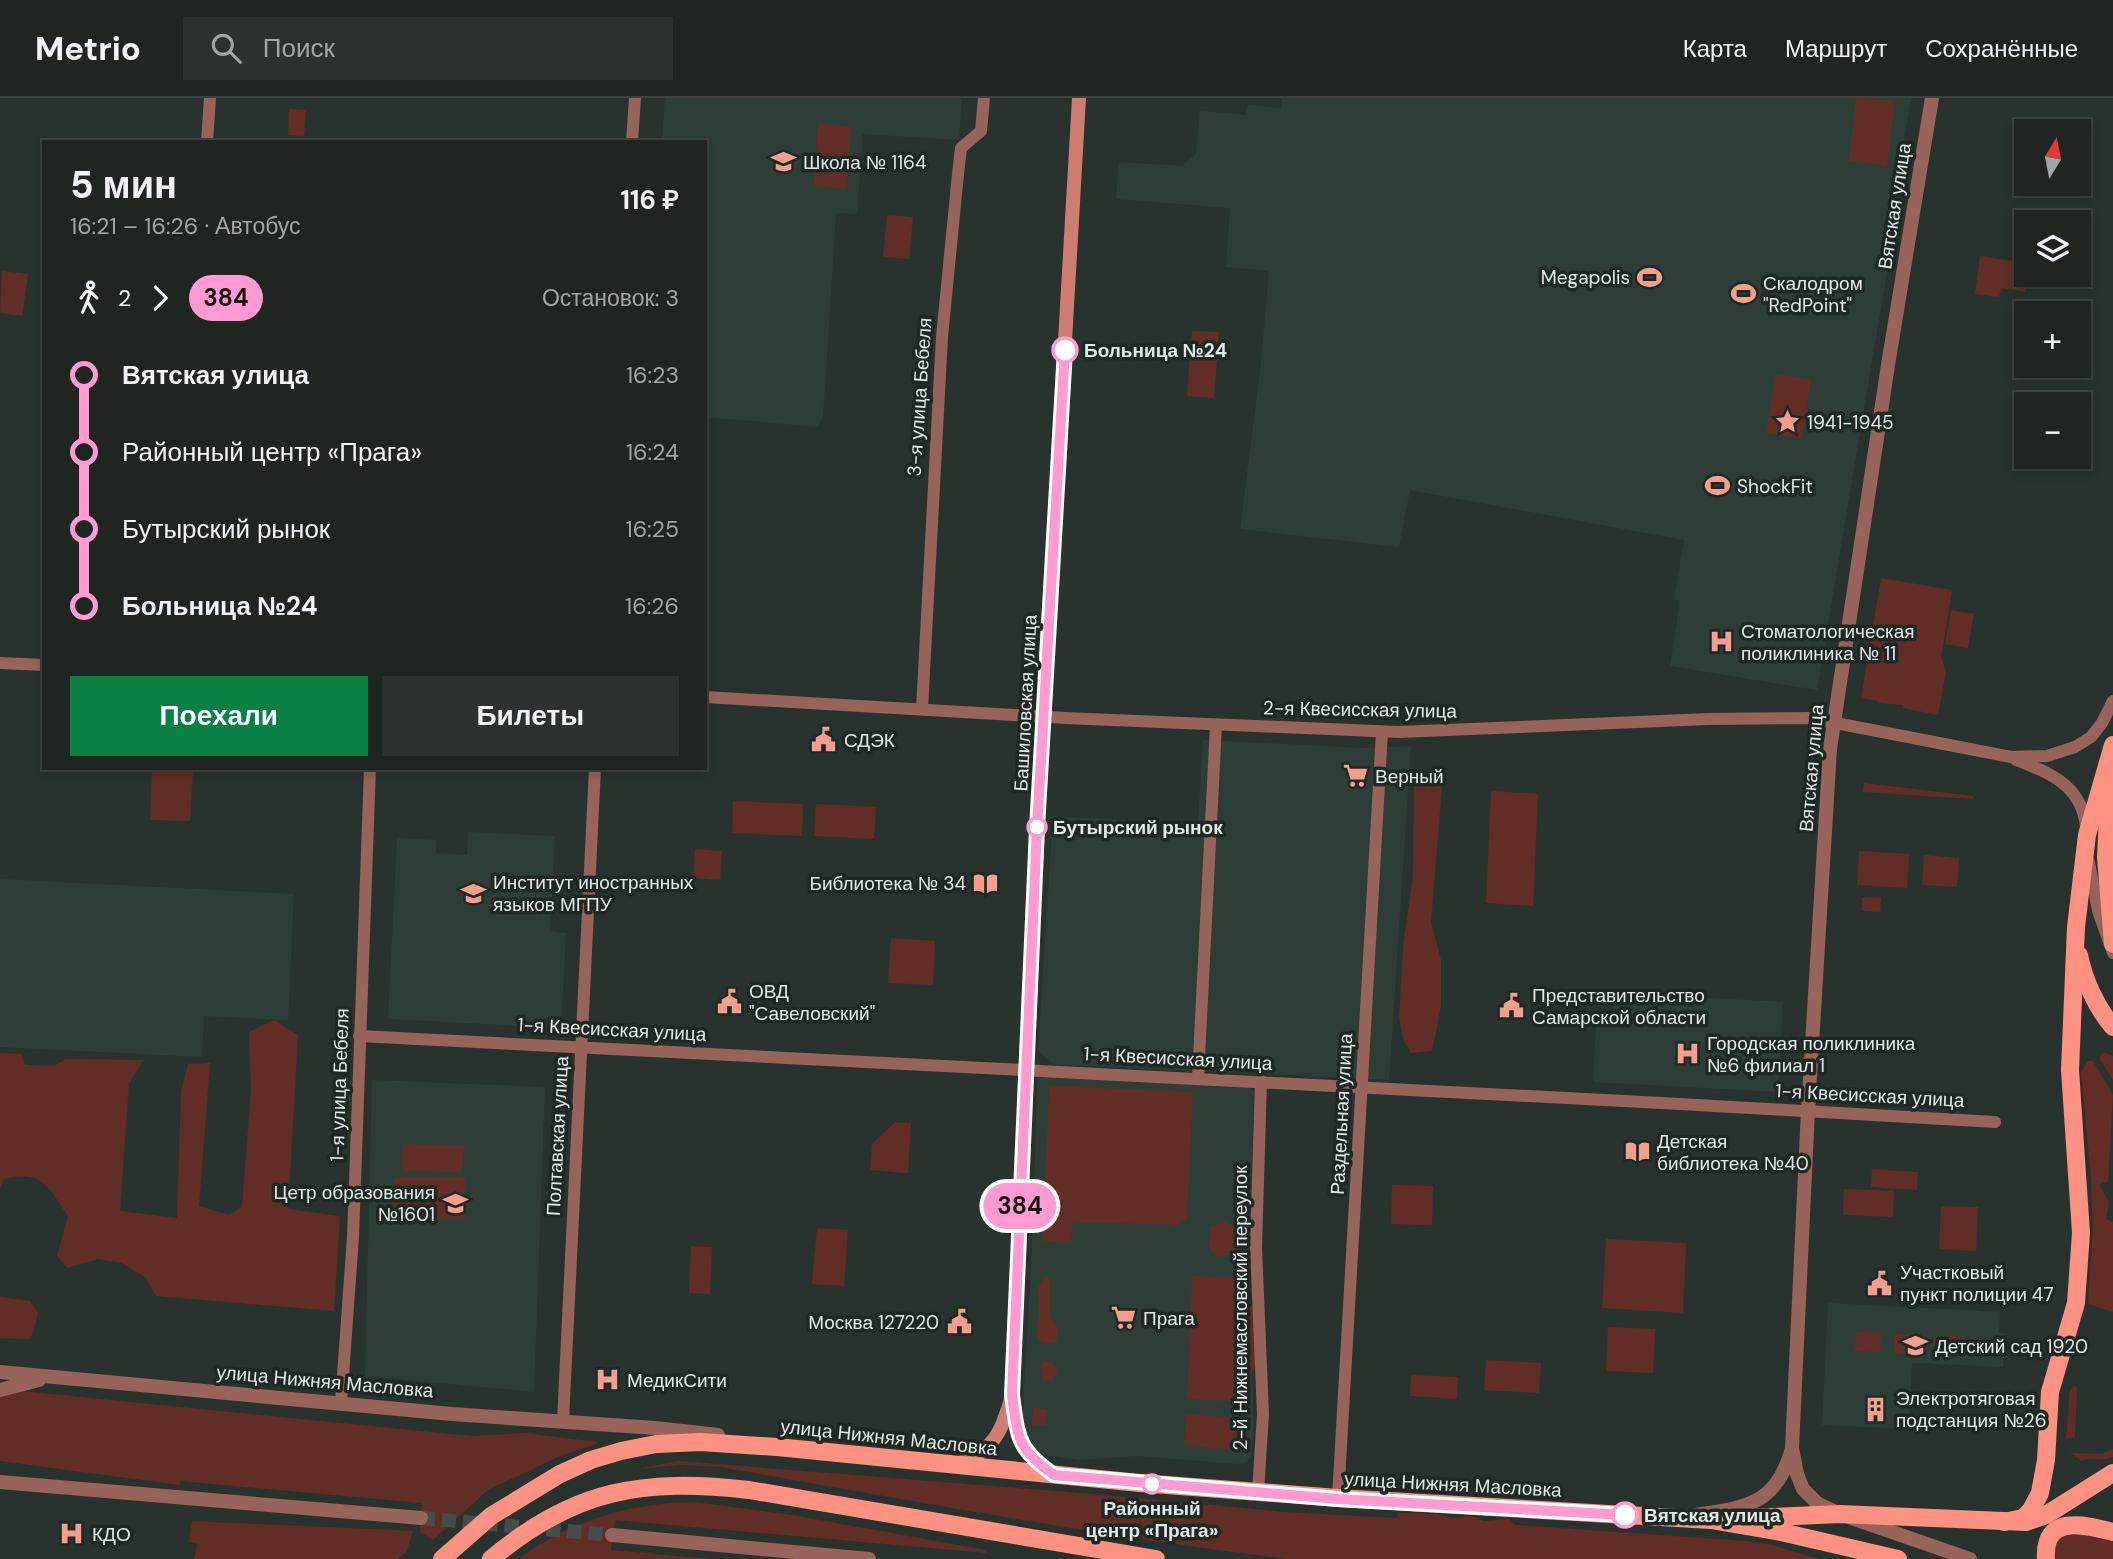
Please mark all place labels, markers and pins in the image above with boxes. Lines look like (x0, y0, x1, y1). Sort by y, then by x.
school or university icon: Школа № 1164 (769, 148, 797, 176)
place label: Школа № 1164 (803, 150, 927, 175)
sports icon: Megapolis (1636, 263, 1664, 291)
place label: Megapolis (1541, 265, 1630, 290)
place label: Скалодром "RedPoint" (1763, 271, 1863, 318)
sports icon: Скалодром "RedPoint" (1729, 280, 1757, 308)
marker: Больница №24 (1052, 337, 1078, 363)
place label: Больница №24 (1084, 338, 1227, 363)
place icon: 1941-1945 (1773, 408, 1801, 436)
place label: 1941-1945 (1807, 410, 1894, 435)
sports icon: ShockFit (1703, 472, 1731, 500)
place label: ShockFit (1737, 474, 1813, 499)
place label: Стоматологическая поликлиника № 11 (1741, 619, 1915, 666)
hospital icon: Стоматологическая поликлиника № 11 (1707, 628, 1735, 656)
public building icon: СДЭК (810, 726, 838, 754)
place label: СДЭК (844, 728, 895, 753)
supermarket icon: Верный (1341, 762, 1369, 790)
place label: Верный (1375, 764, 1444, 789)
place label: Бутырский рынок (1053, 815, 1223, 840)
marker: Бутырский рынок (1027, 817, 1047, 837)
library icon: Библиотека № 34 (972, 869, 1000, 897)
place label: Институт иностранных языков МГПУ (493, 870, 694, 917)
place label: Библиотека № 34 (809, 871, 966, 896)
school or university icon: Институт иностранных языков МГПУ (459, 879, 487, 907)
place label: ОВД "Савеловский" (749, 979, 875, 1026)
place label: Представительство Самарской области (1532, 983, 1706, 1030)
public building icon: ОВД "Савеловский" (715, 988, 743, 1016)
public building icon: Представительство Самарской области (1498, 992, 1526, 1020)
place label: Городская поликлиника №6 филиал 1 (1707, 1031, 1916, 1078)
hospital icon: Городская поликлиника №6 филиал 1 (1673, 1040, 1701, 1068)
place label: Детская библиотека №40 (1657, 1129, 1809, 1176)
library icon: Детская библиотека №40 (1623, 1138, 1651, 1166)
place label: Цетр образования №1601 (273, 1180, 435, 1227)
school or university icon: Цетр образования №1601 (441, 1189, 469, 1217)
place label: Участковый пункт полиции 47 (1900, 1260, 2054, 1307)
public building icon: Участковый пункт полиции 47 (1866, 1269, 1894, 1297)
supermarket icon: Прага (1109, 1304, 1137, 1332)
place label: Прага (1143, 1306, 1195, 1331)
public building icon: Москва 127220 (945, 1308, 973, 1336)
place label: Москва 127220 (808, 1310, 939, 1335)
school or university icon: Детский сад 1920 (1901, 1332, 1929, 1360)
place label: Детский сад 1920 (1935, 1334, 2088, 1359)
hospital icon: МедикСити (593, 1366, 621, 1394)
place label: МедикСити (627, 1368, 727, 1393)
place label: Электротяговая подстанция №26 (1896, 1386, 2047, 1433)
building icon: Электротяговая подстанция №26 (1862, 1395, 1890, 1423)
marker: Районный центр «Прага» (1142, 1474, 1162, 1494)
place label: Районный центр «Прага» (1086, 1496, 1218, 1543)
marker: Вятская улица (1612, 1502, 1638, 1528)
place label: Вятская улица (1644, 1503, 1781, 1528)
hospital icon: КДО (58, 1520, 86, 1548)
place label: КДО (92, 1522, 131, 1547)

